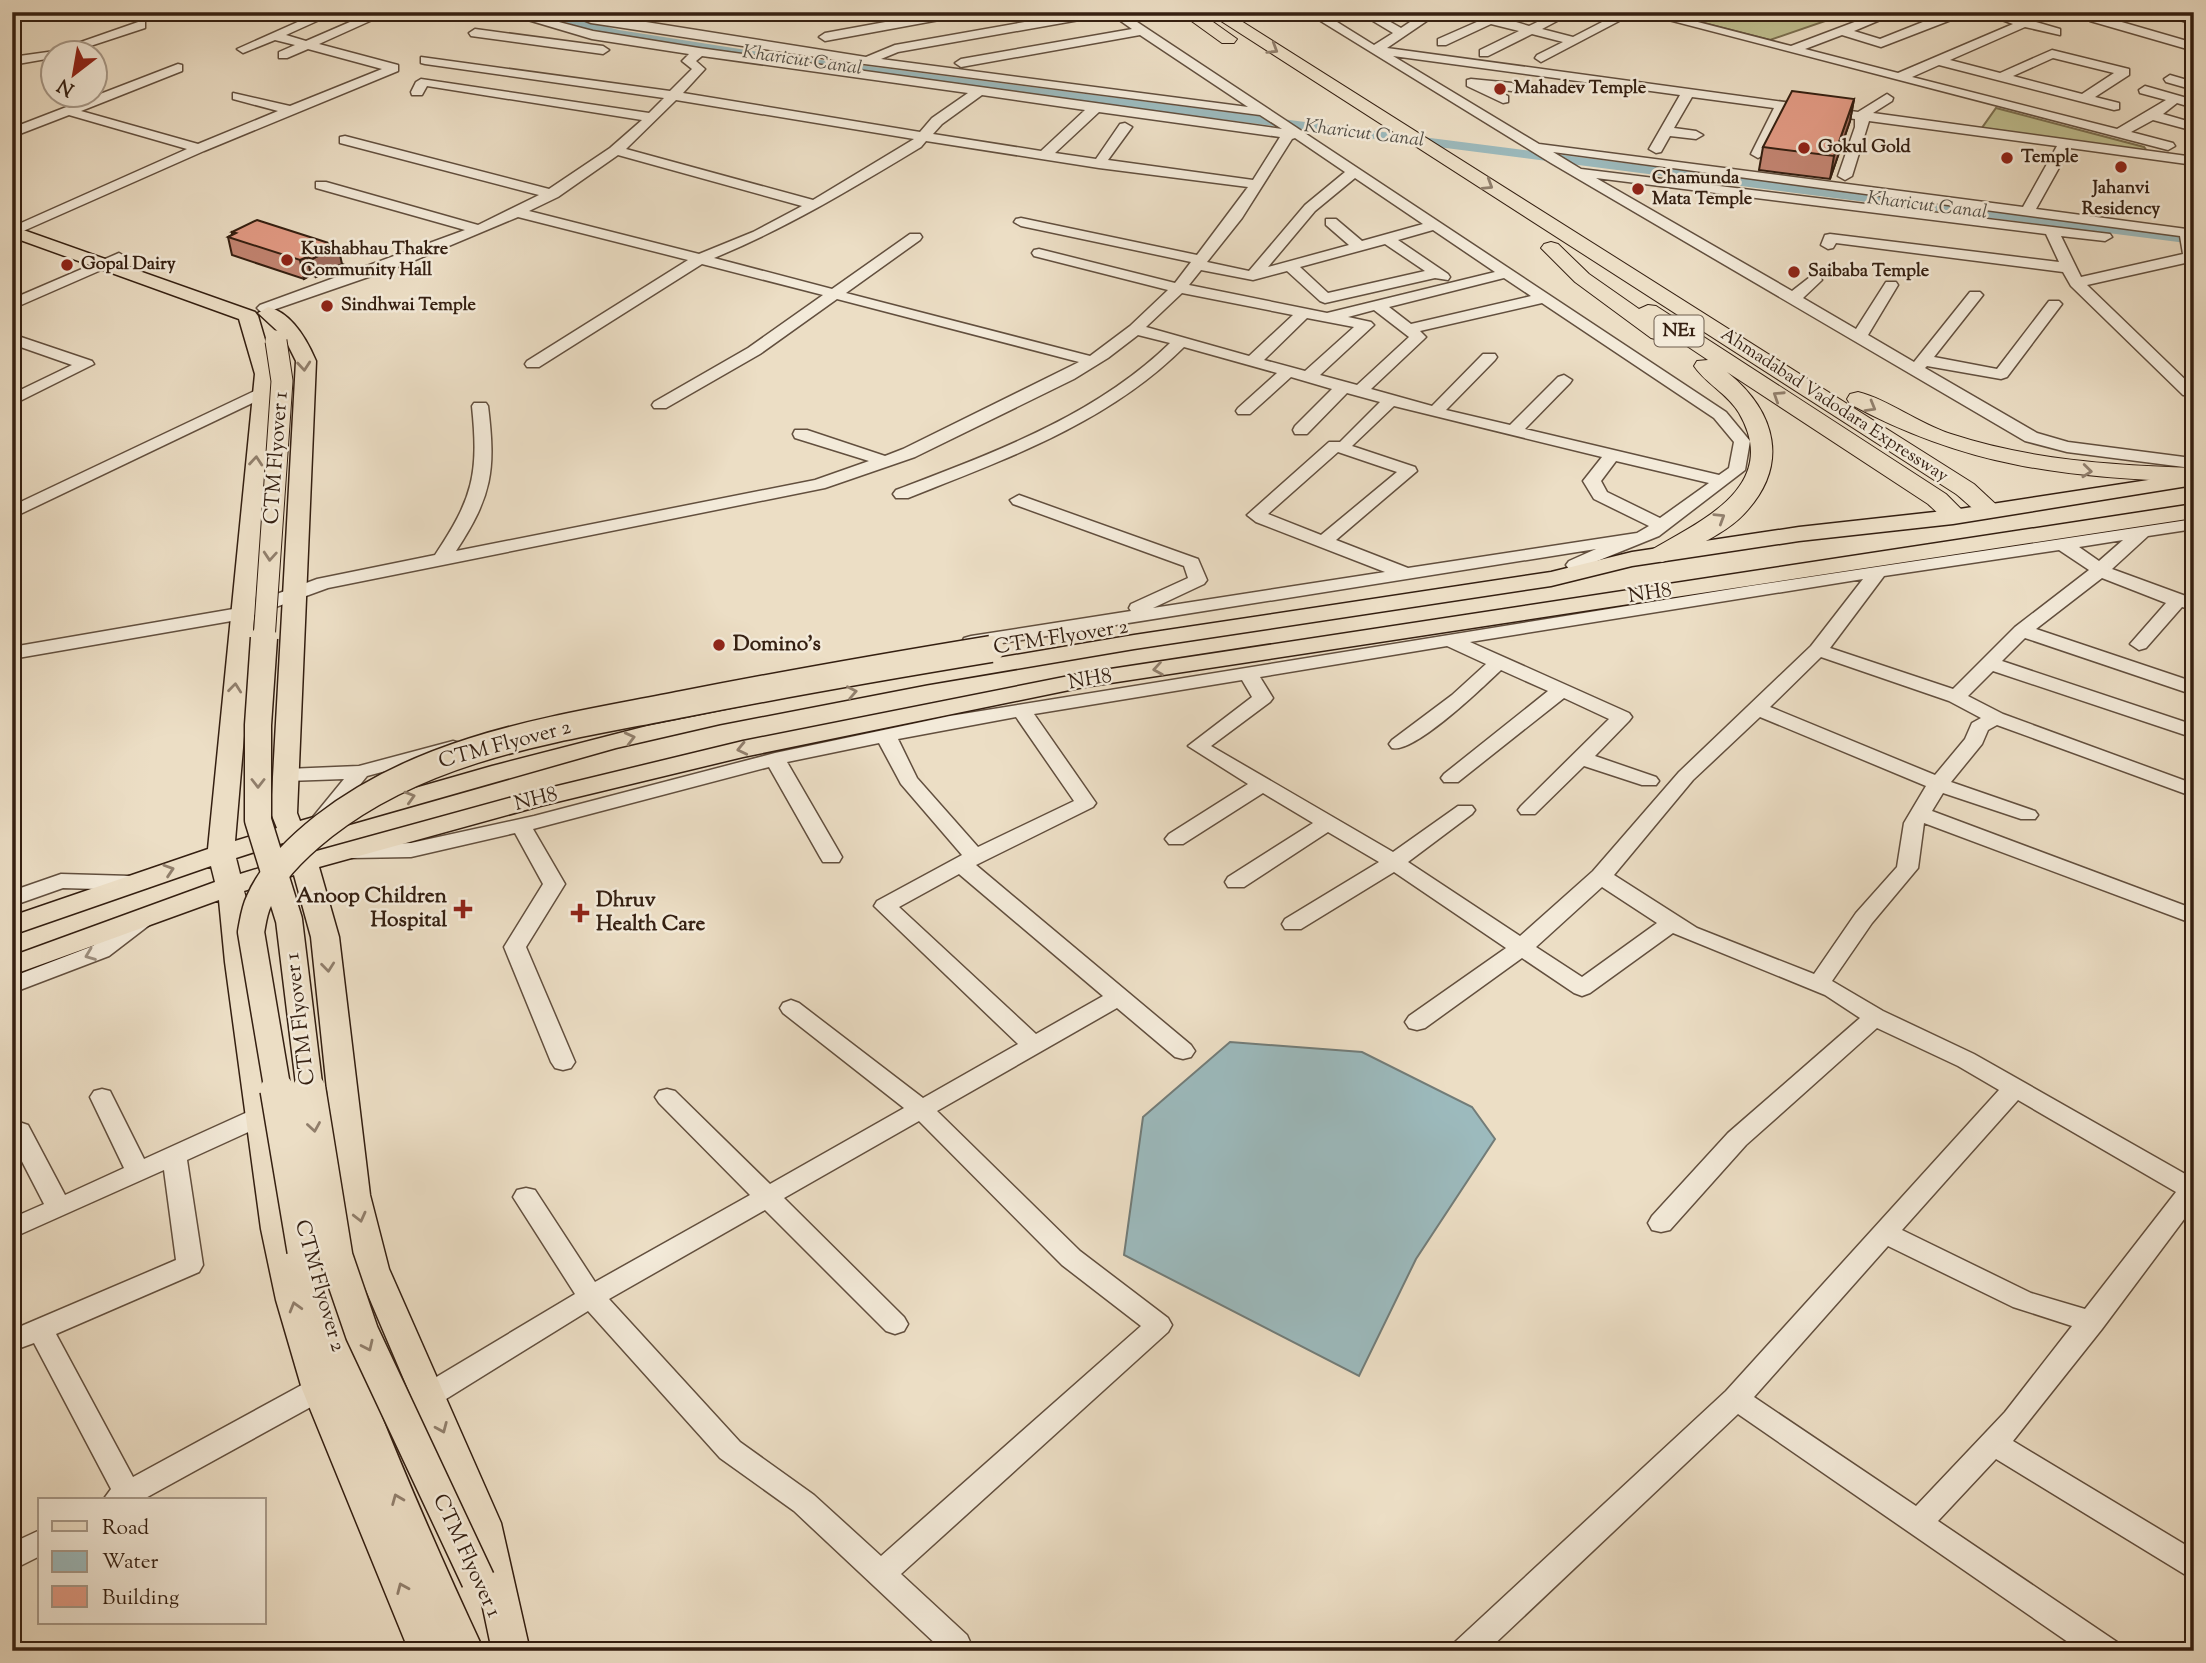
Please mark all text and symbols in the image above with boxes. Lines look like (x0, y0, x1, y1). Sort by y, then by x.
north arrow (38, 38, 108, 108)
water label: Kharicut Canal (740, 39, 864, 83)
one-way arrow (1265, 40, 1278, 53)
text: N (53, 71, 80, 102)
place label: Mahadev Temple (1514, 76, 1647, 102)
marker: Mahadev Temple (1492, 81, 1508, 97)
water label: Kharicut Canal (1302, 113, 1426, 155)
place label: Gokul Gold (1818, 135, 1911, 161)
marker: Gokul Gold (1796, 140, 1812, 156)
place label: Temple (2021, 145, 2079, 171)
marker: Temple (1999, 150, 2015, 166)
marker: Jahanvi Residency (2113, 159, 2129, 175)
place label: Chamunda Mata Temple (1652, 166, 1753, 213)
one-way arrow (1480, 176, 1493, 189)
place label: Jahanvi Residency (2082, 176, 2160, 223)
marker: Chamunda Mata Temple (1630, 181, 1646, 197)
water label: Kharicut Canal (1865, 185, 1989, 227)
place label: Kushabhau Thakre Community Hall (301, 237, 449, 284)
place label: Gopal Dairy (81, 252, 176, 278)
marker: Kushabhau Thakre Community Hall (279, 252, 295, 268)
marker: Gopal Dairy (59, 257, 75, 273)
place label: Saibaba Temple (1808, 259, 1930, 285)
marker: Saibaba Temple (1786, 264, 1802, 280)
place label: Sindhwai Temple (341, 293, 476, 319)
marker: Sindhwai Temple (319, 298, 335, 314)
road number: NE1 (1654, 316, 1704, 346)
street label: Ahmadabad Vadodara Expressway (1715, 322, 1953, 490)
one-way arrow (296, 361, 311, 372)
street label: CTM Flyover 1 (257, 390, 297, 526)
one-way arrow (1773, 391, 1786, 404)
one-way arrow (1863, 399, 1876, 412)
one-way arrow (248, 455, 263, 466)
one-way arrow (2081, 463, 2093, 478)
one-way arrow (1713, 514, 1726, 527)
one-way arrow (263, 550, 278, 561)
street label: NH8 (1626, 576, 1674, 612)
street label: CTM Flyover 2 (991, 613, 1131, 663)
place label: Domino's (733, 630, 821, 660)
marker: Domino's (711, 637, 727, 653)
street label: NH8 (1066, 661, 1114, 699)
one-way arrow (1152, 661, 1163, 676)
one-way arrow (228, 682, 243, 694)
one-way arrow (846, 685, 858, 700)
street label: CTM Flyover 2 (435, 713, 575, 777)
one-way arrow (624, 732, 636, 746)
one-way arrow (736, 741, 748, 755)
one-way arrow (250, 778, 266, 788)
street label: NH8 (511, 780, 561, 820)
one-way arrow (404, 791, 416, 805)
one-way arrow (163, 864, 175, 879)
place label: Anoop Children Hospital (296, 882, 448, 936)
place label: Dhruv Health Care (596, 886, 706, 940)
marker: Anoop Children Hospital (453, 899, 473, 919)
marker: Dhruv Health Care (570, 903, 590, 923)
one-way arrow (85, 947, 97, 961)
street label: CTM Flyover 1 (278, 951, 324, 1087)
one-way arrow (321, 961, 336, 973)
one-way arrow (306, 1121, 321, 1132)
one-way arrow (352, 1211, 366, 1223)
street label: CTM Flyover 2 (286, 1216, 352, 1356)
one-way arrow (288, 1301, 303, 1313)
one-way arrow (360, 1339, 374, 1352)
one-way arrow (434, 1421, 448, 1434)
street label: CTM Flyover 1 (424, 1489, 508, 1623)
one-way arrow (392, 1494, 406, 1506)
legend (38, 1498, 266, 1624)
text: Road (102, 1514, 149, 1544)
text: Water (102, 1548, 159, 1578)
one-way arrow (396, 1583, 410, 1595)
text: Building (102, 1584, 179, 1614)

